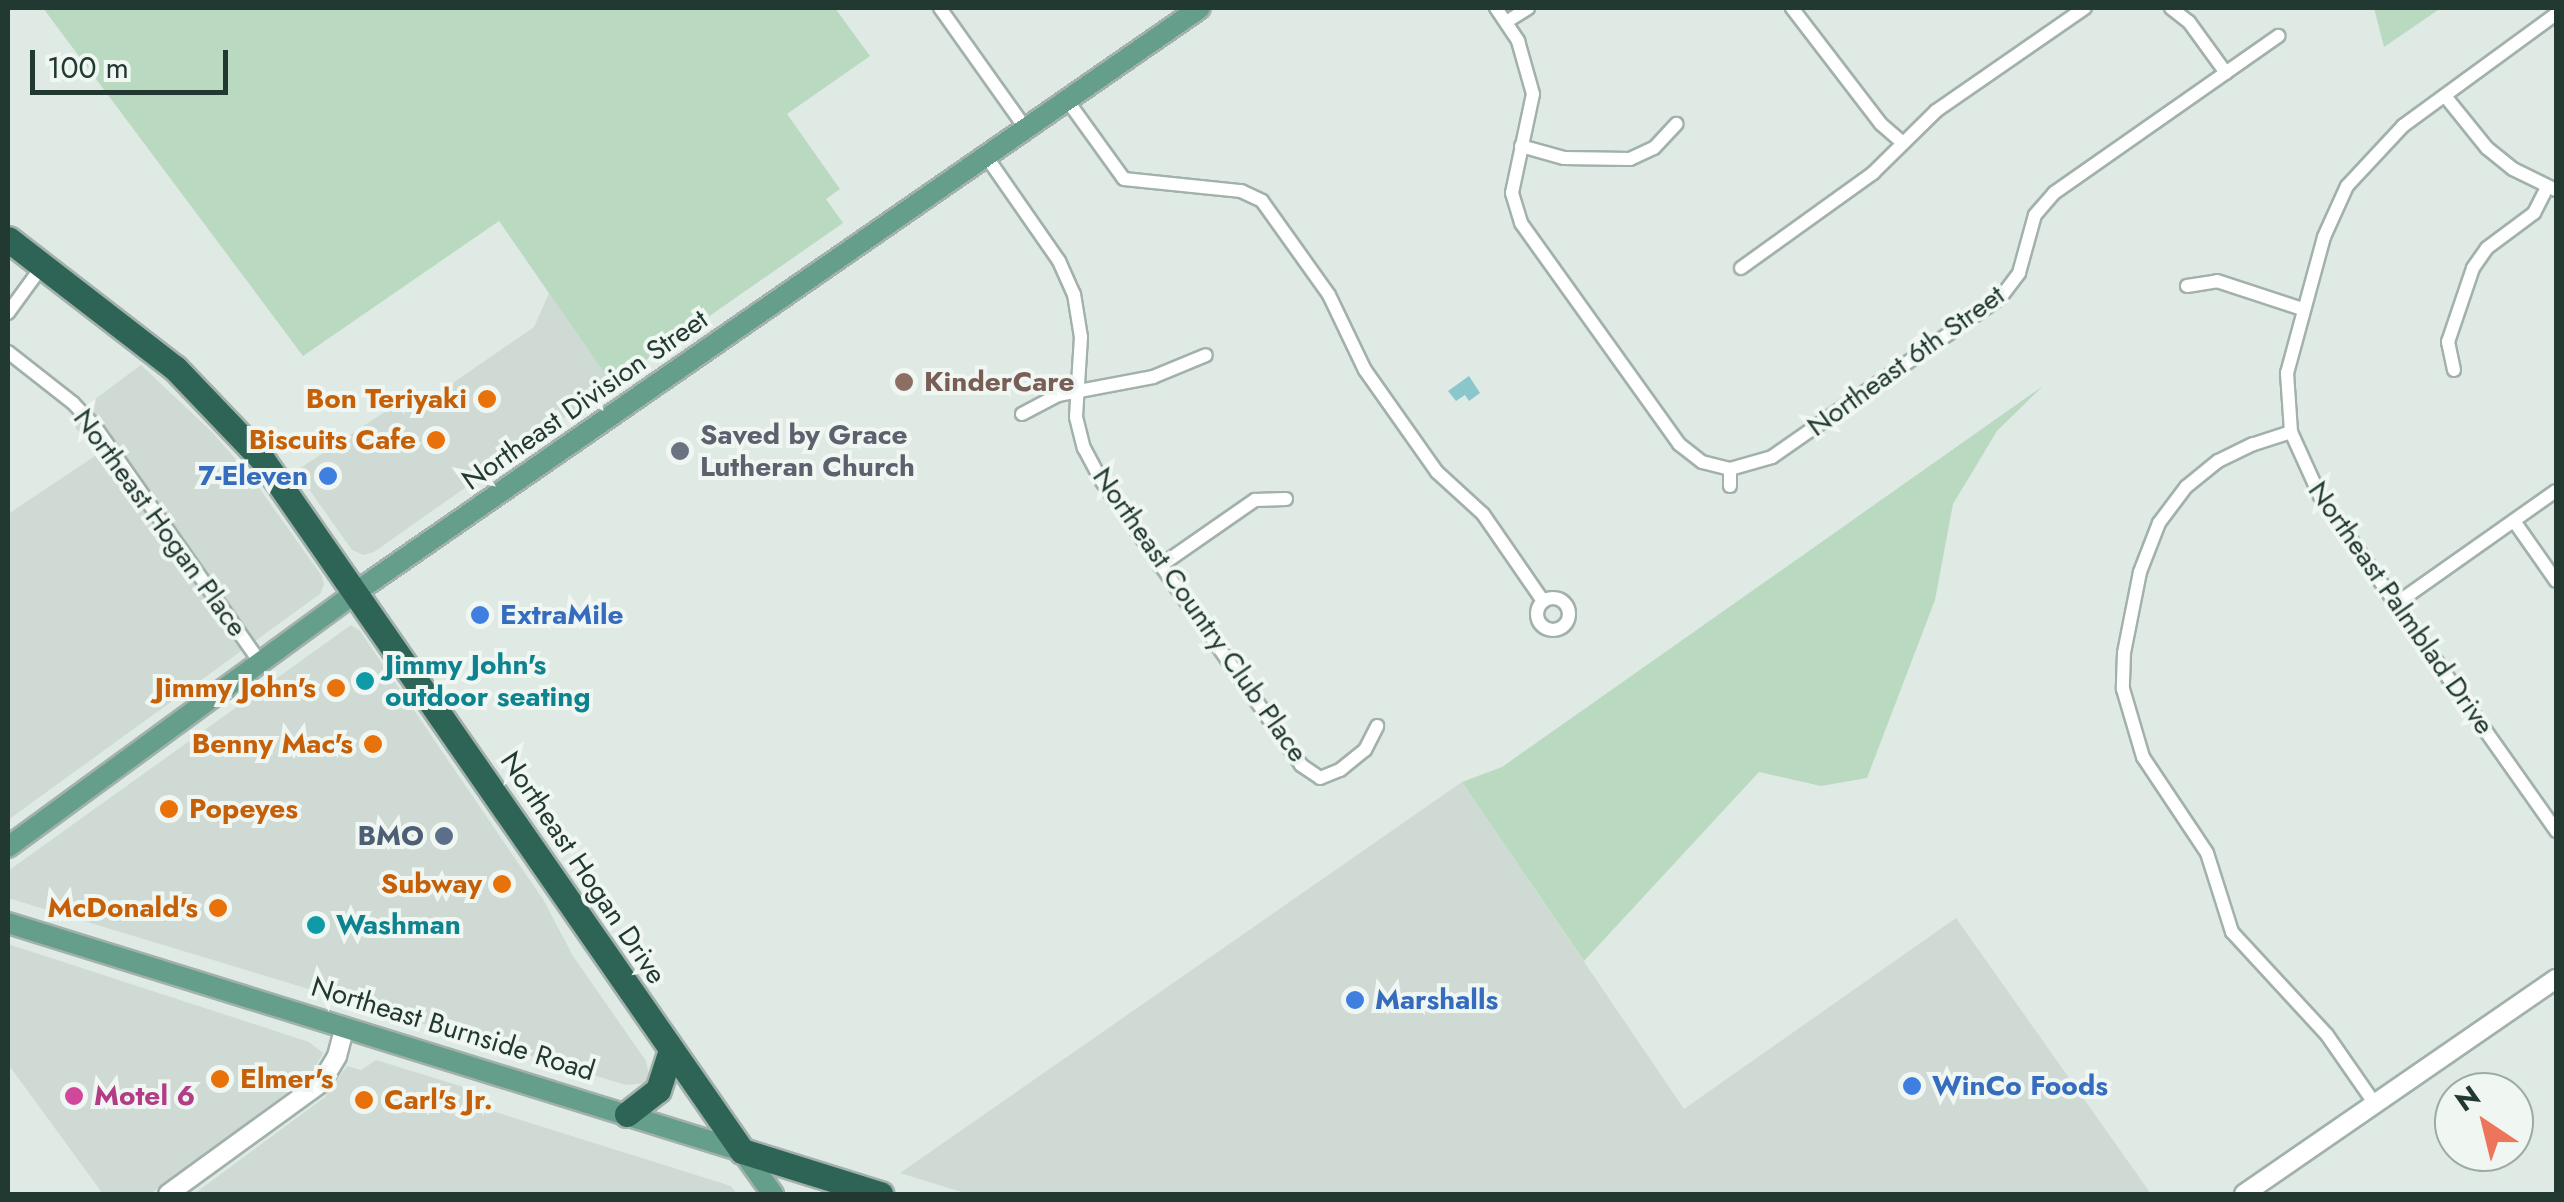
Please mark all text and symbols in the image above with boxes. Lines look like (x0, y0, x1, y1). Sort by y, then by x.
scale bar (35, 30, 232, 92)
text: 100 m (47, 46, 129, 89)
street label: Northeast 6th Street (1801, 278, 2011, 444)
street label: Northeast Division Street (456, 303, 714, 497)
place label: KinderCare (924, 365, 1074, 399)
marker: KinderCare (893, 371, 915, 393)
place label: Bon Teriyaki (306, 382, 467, 416)
marker: Bon Teriyaki (476, 388, 498, 410)
street label: Northeast Hogan Place (66, 403, 254, 643)
place label: Saved by Grace Lutheran Church (700, 418, 915, 484)
place label: Biscuits Cafe (249, 423, 416, 457)
marker: Biscuits Cafe (425, 429, 447, 451)
marker: Saved by Grace Lutheran Church (669, 440, 691, 462)
place label: 7-Eleven (198, 459, 308, 493)
street label: Northeast Country Club Place (1085, 461, 1315, 769)
marker: 7-Eleven (317, 465, 339, 487)
street label: Northeast Palmblad Drive (2301, 475, 2501, 741)
place label: ExtraMile (500, 598, 624, 632)
marker: ExtraMile (469, 604, 491, 626)
place label: Jimmy John's outdoor seating (385, 648, 590, 714)
marker: Jimmy John's outdoor seating (354, 670, 376, 692)
place label: Jimmy John's (155, 671, 316, 705)
marker: Jimmy John's (325, 677, 347, 699)
place label: Benny Mac's (192, 727, 353, 761)
marker: Benny Mac's (362, 733, 384, 755)
street label: Northeast Hogan Drive (493, 746, 673, 990)
place label: Popeyes (189, 792, 298, 826)
marker: Popeyes (158, 798, 180, 820)
place label: BMO (357, 819, 424, 853)
marker: BMO (433, 825, 455, 847)
place label: Subway (381, 867, 482, 901)
marker: Subway (491, 873, 513, 895)
place label: McDonald's (48, 891, 198, 925)
marker: McDonald's (207, 897, 229, 919)
place label: Washman (336, 908, 461, 942)
marker: Washman (305, 914, 327, 936)
street label: Northeast Burnside Road (307, 970, 599, 1088)
place label: Marshalls (1375, 983, 1498, 1017)
marker: Marshalls (1344, 989, 1366, 1011)
place label: Elmer's (240, 1062, 334, 1096)
marker: Elmer's (209, 1068, 231, 1090)
place label: WinCo Foods (1932, 1069, 2108, 1103)
north arrow (2434, 1072, 2534, 1172)
marker: WinCo Foods (1901, 1075, 1923, 1097)
text: N (2447, 1075, 2489, 1122)
place label: Motel 6 (94, 1079, 195, 1113)
place label: Carl's Jr. (384, 1083, 493, 1117)
marker: Motel 6 (63, 1085, 85, 1107)
marker: Carl's Jr. (353, 1089, 375, 1111)

